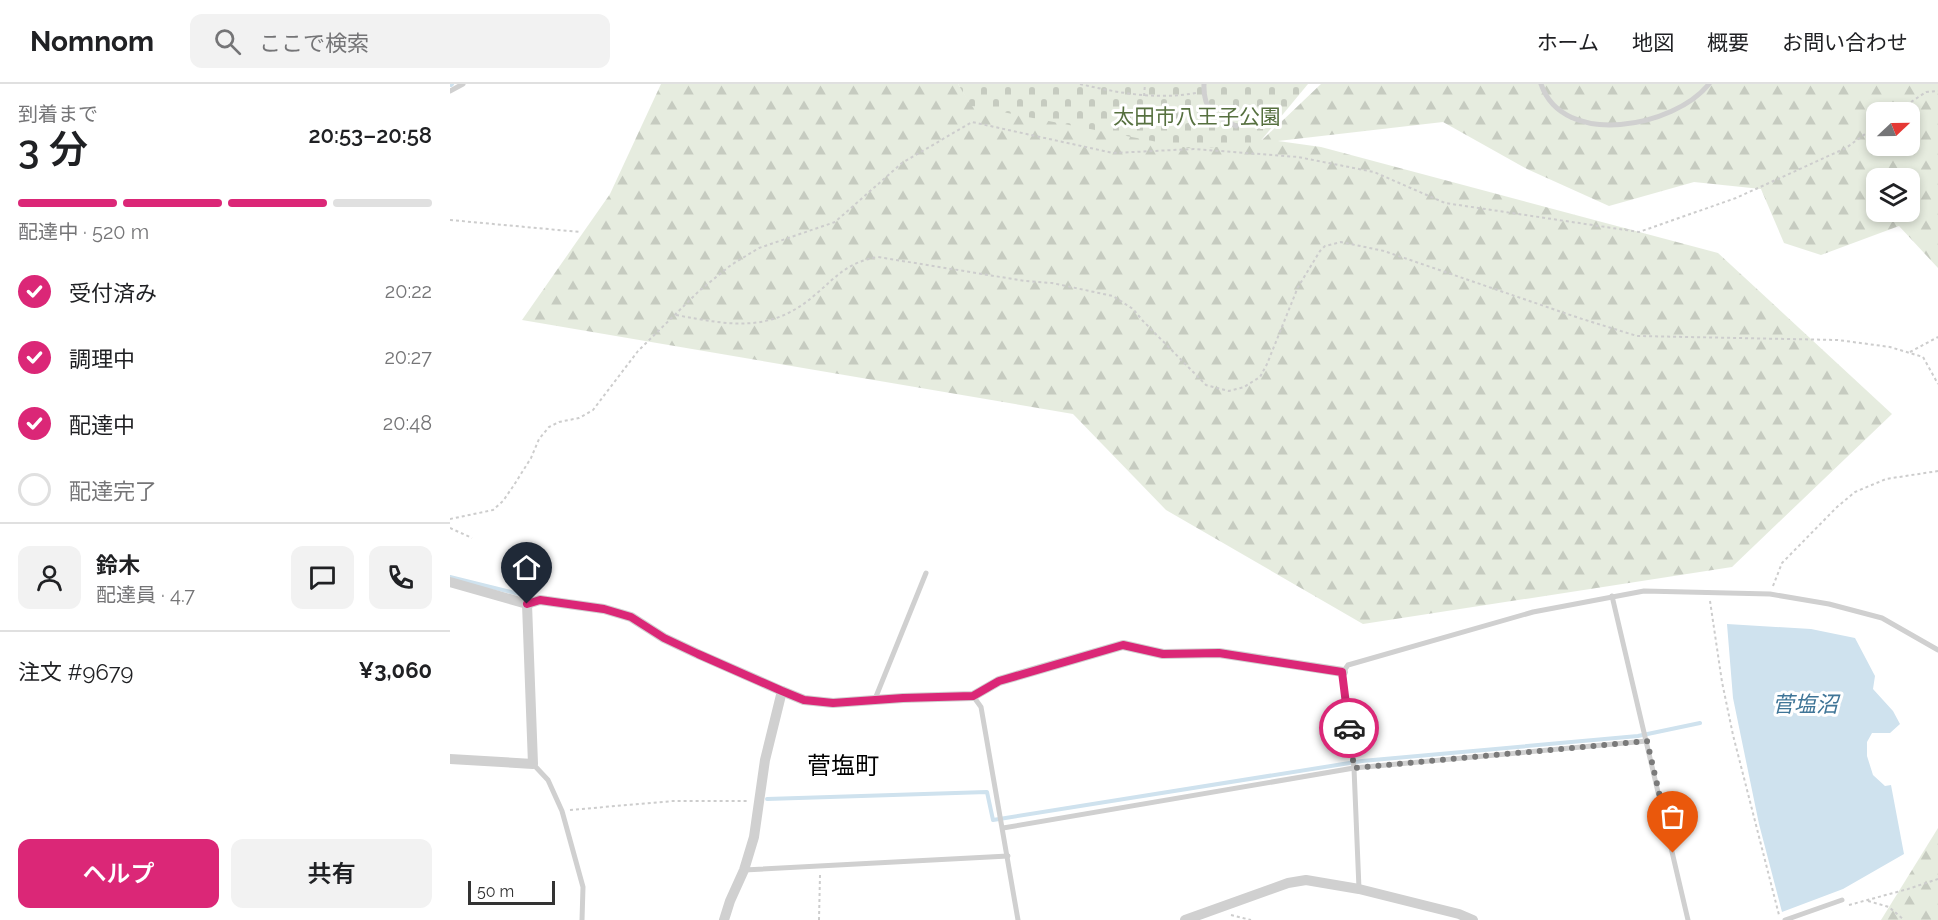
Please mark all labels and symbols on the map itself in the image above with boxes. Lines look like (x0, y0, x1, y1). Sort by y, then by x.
north arrow (1866, 102, 1920, 156)
park label: 太田市八王子公園 (1113, 104, 1281, 129)
pin (501, 542, 552, 604)
water label: 菅塩沼 (1772, 691, 1841, 717)
courier (1319, 698, 1379, 758)
district label: 菅塩町 (807, 751, 879, 780)
pin (1647, 791, 1698, 853)
scale bar (468, 878, 555, 906)

